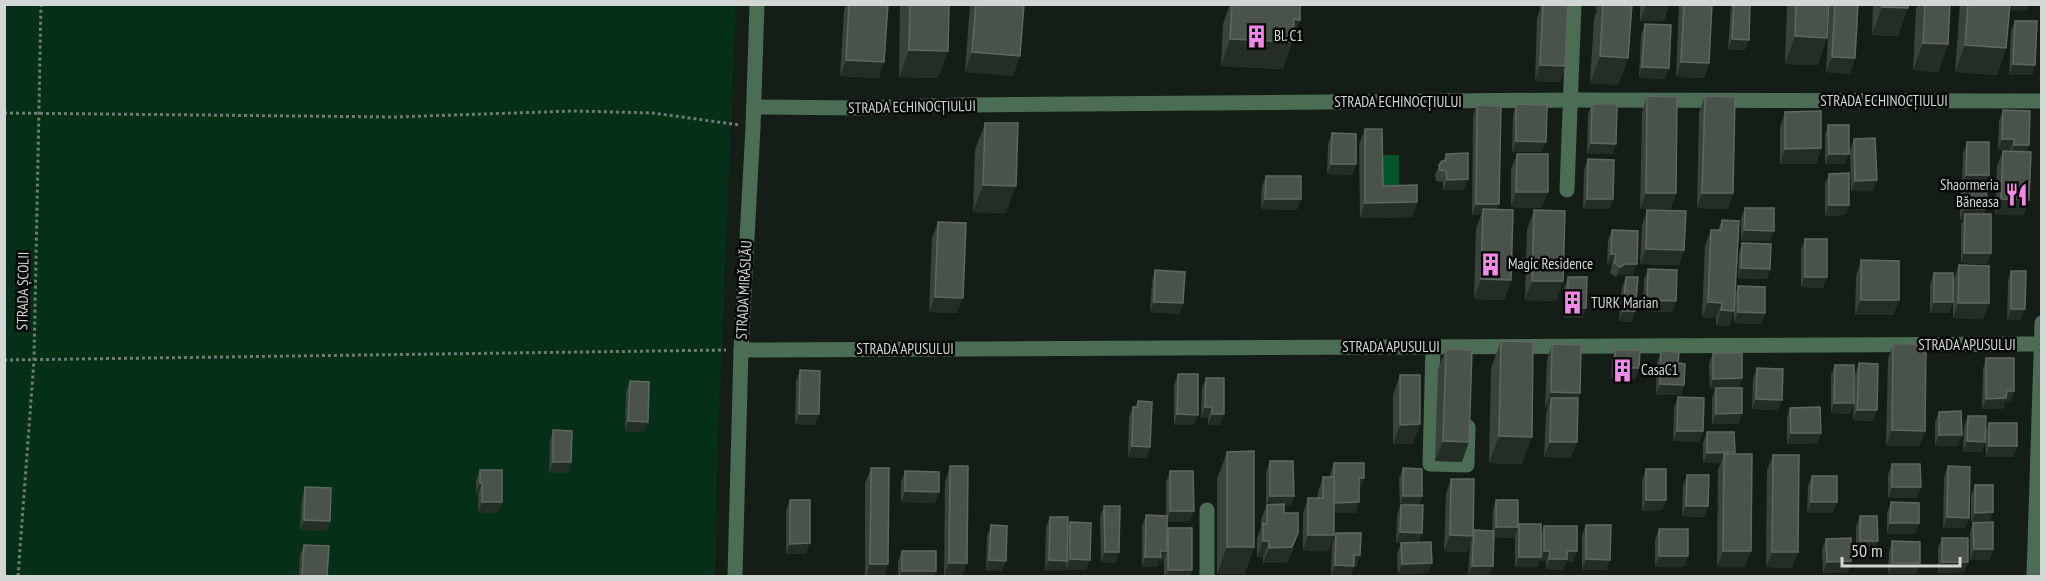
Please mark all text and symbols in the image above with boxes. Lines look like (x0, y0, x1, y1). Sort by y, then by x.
building icon: Bl. C1 (1243, 23, 1269, 49)
place label: Bl. C1 (1274, 26, 1303, 45)
street label: STRADA ECHINOCȚIULUI (1820, 91, 1948, 110)
street label: STRADA ECHINOCȚIULUI (1334, 92, 1462, 111)
street label: STRADA ECHINOCȚIULUI (848, 96, 976, 117)
place label: Shaormeria Băneasa (1940, 175, 1999, 211)
restaurant icon: Shaormeria Băneasa (2004, 181, 2030, 207)
street label: STRADA MIRĂSLĂU (731, 240, 756, 340)
street label: STRADA ȘCOLII (12, 251, 33, 331)
building icon: Magic Residence (1477, 251, 1503, 277)
place label: Magic Residence (1508, 254, 1593, 273)
building icon: TURK Marian (1560, 290, 1586, 316)
place label: TURK Marian (1591, 293, 1658, 312)
street label: STRADA APUSULUI (1918, 335, 2016, 354)
street label: STRADA APUSULUI (1342, 337, 1440, 356)
street label: STRADA APUSULUI (856, 339, 954, 358)
building icon: CasaC1 (1610, 357, 1636, 383)
place label: CasaC1 (1641, 360, 1678, 379)
scale bar (1842, 530, 1960, 568)
text: 50 m (1851, 539, 1883, 562)

